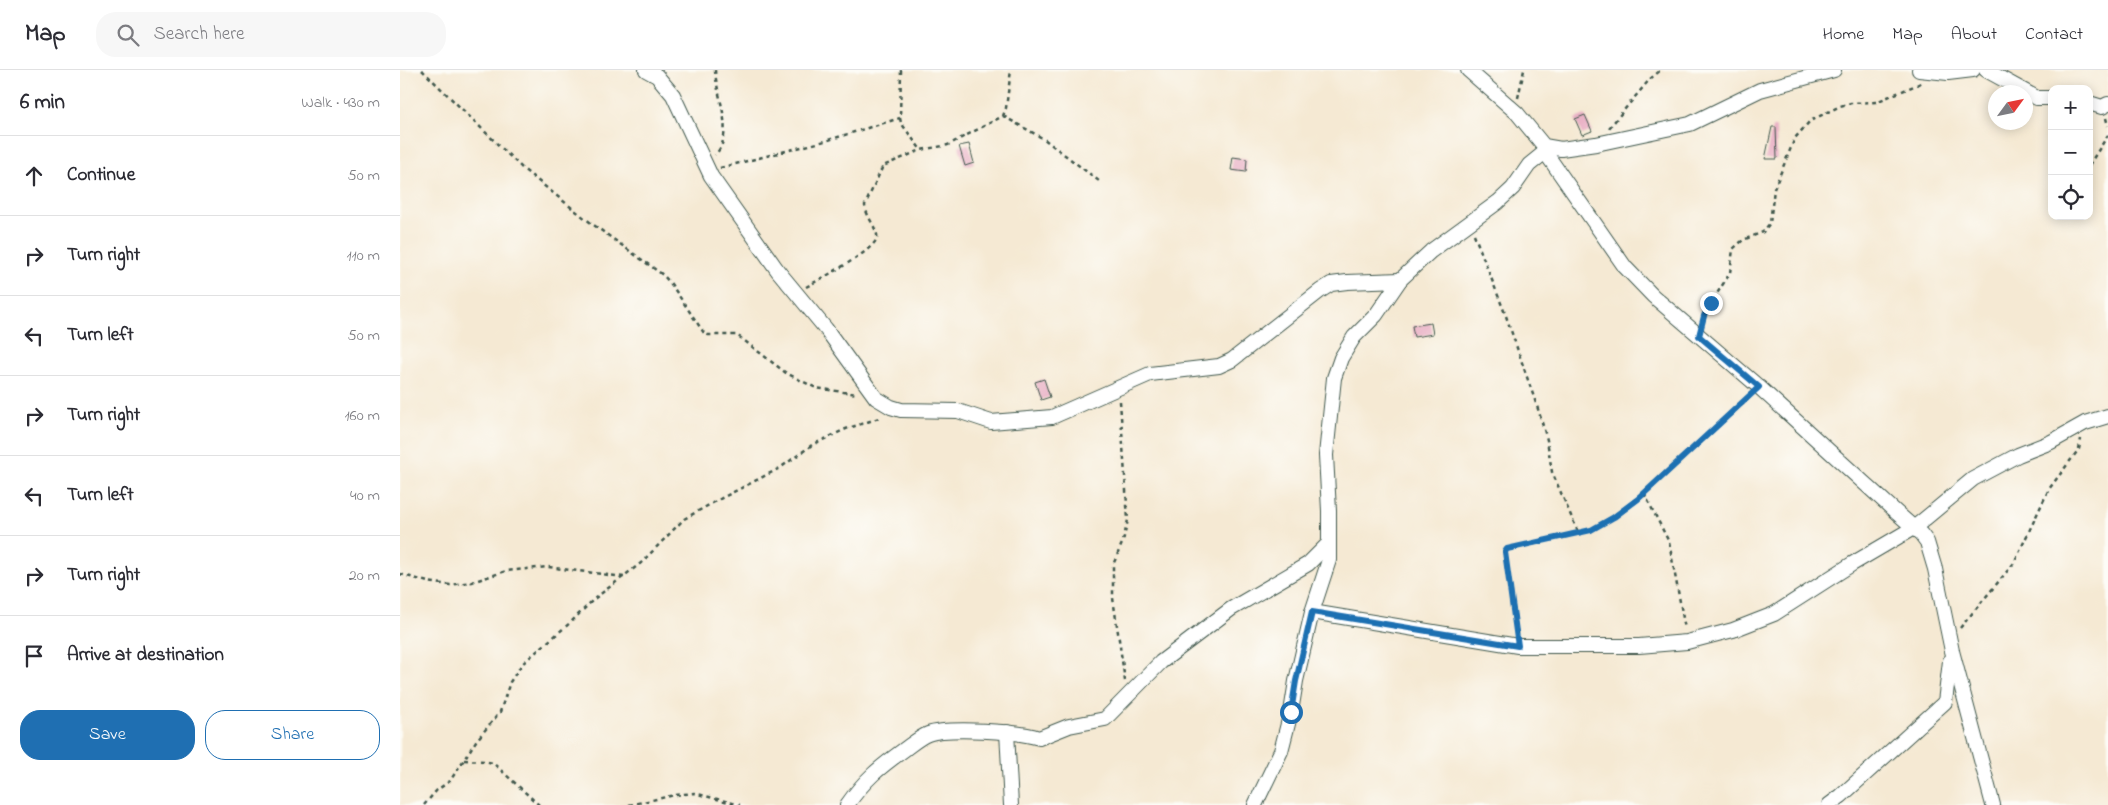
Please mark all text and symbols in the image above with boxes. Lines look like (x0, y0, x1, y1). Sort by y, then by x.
search box (96, 12, 446, 57)
text: Map (25, 17, 66, 52)
icon: search (114, 21, 142, 49)
text: Search here (154, 21, 245, 48)
text: Home (1823, 22, 1864, 48)
text: Map (1892, 22, 1923, 48)
text: About (1951, 22, 1997, 48)
text: Contact (2025, 22, 2083, 48)
north arrow (1988, 85, 2033, 130)
map controls (2048, 85, 2093, 220)
button: + (2048, 85, 2093, 130)
text: 6 min (20, 88, 65, 118)
text: Walk · 430 m (301, 91, 380, 115)
button: − (2048, 130, 2093, 175)
icon: ahead (20, 162, 48, 190)
text: Continue (67, 162, 135, 189)
text: 50 m (348, 164, 380, 188)
button: locate (2048, 175, 2093, 220)
icon: right (20, 242, 48, 270)
text: Turn right (67, 242, 140, 269)
text: 110 m (346, 244, 380, 268)
route end (1700, 292, 1723, 315)
icon: left (20, 322, 48, 350)
text: Turn left (67, 322, 134, 349)
text: 50 m (348, 324, 380, 348)
icon: right (20, 402, 48, 430)
text: Turn right (67, 402, 140, 429)
text: 160 m (345, 404, 380, 428)
icon: left (20, 482, 48, 510)
text: Turn left (67, 482, 134, 509)
text: 40 m (350, 484, 380, 508)
icon: right (20, 562, 48, 590)
text: Turn right (67, 562, 140, 589)
text: 20 m (349, 564, 380, 588)
icon: arrive (20, 642, 48, 670)
text: Arrive at destination (67, 642, 224, 669)
route start (1280, 701, 1303, 724)
button: Save (20, 710, 195, 760)
button: Share (205, 710, 380, 760)

